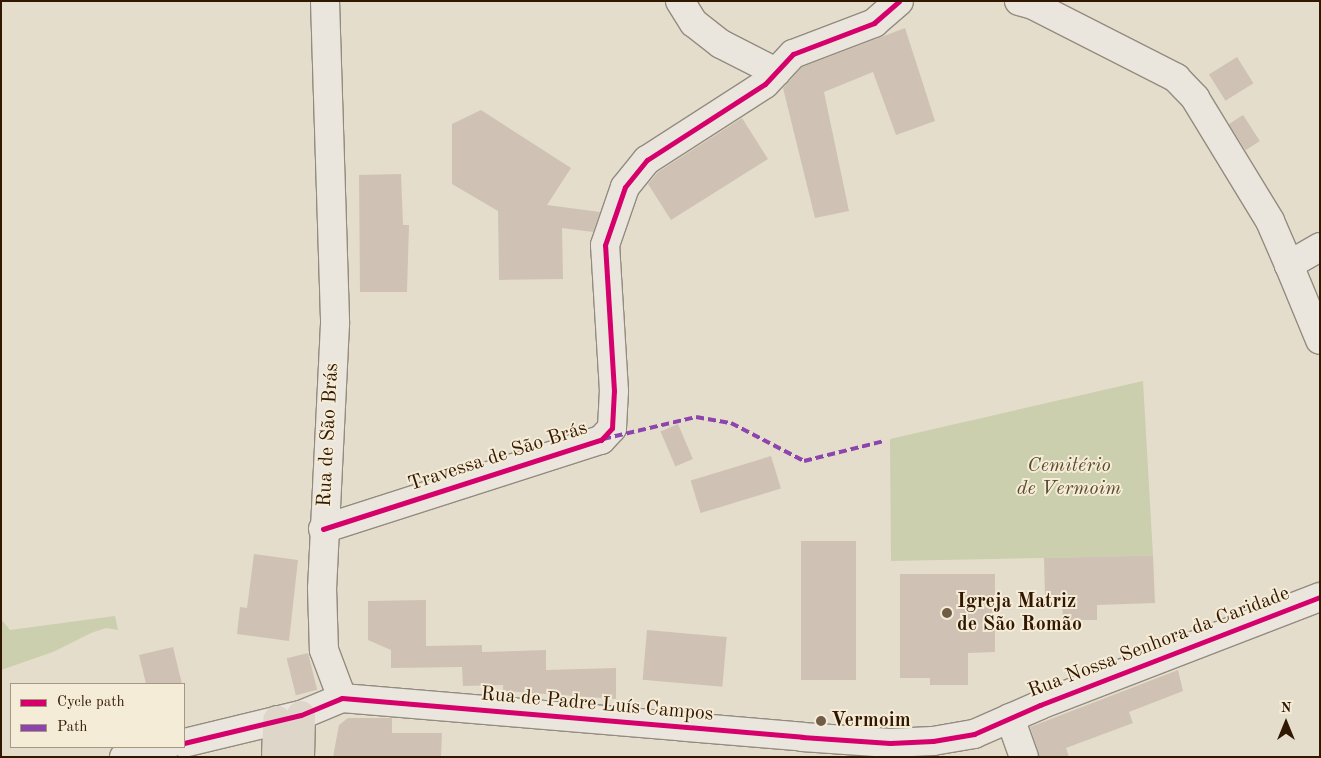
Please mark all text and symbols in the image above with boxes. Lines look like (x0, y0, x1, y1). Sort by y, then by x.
street label: Rua de São Brás (313, 362, 345, 508)
street label: Travessa de São Brás (405, 417, 591, 497)
park label: Cemitério de Vermoim (1017, 455, 1121, 502)
street label: Rua Nossa Senhora da Caridade (1025, 582, 1293, 704)
place label: Igreja Matriz de São Romão (957, 590, 1082, 637)
marker: Igreja Matriz de São Romão (941, 607, 953, 619)
legend (10, 683, 185, 748)
street label: Rua de Padre Luís Campos (480, 683, 714, 727)
text: Cycle path (57, 695, 125, 710)
north arrow (1261, 698, 1311, 748)
text: N (1281, 701, 1291, 715)
place label: Vermoim (831, 709, 911, 733)
marker: Vermoim (815, 715, 827, 727)
text: Path (57, 720, 87, 735)

